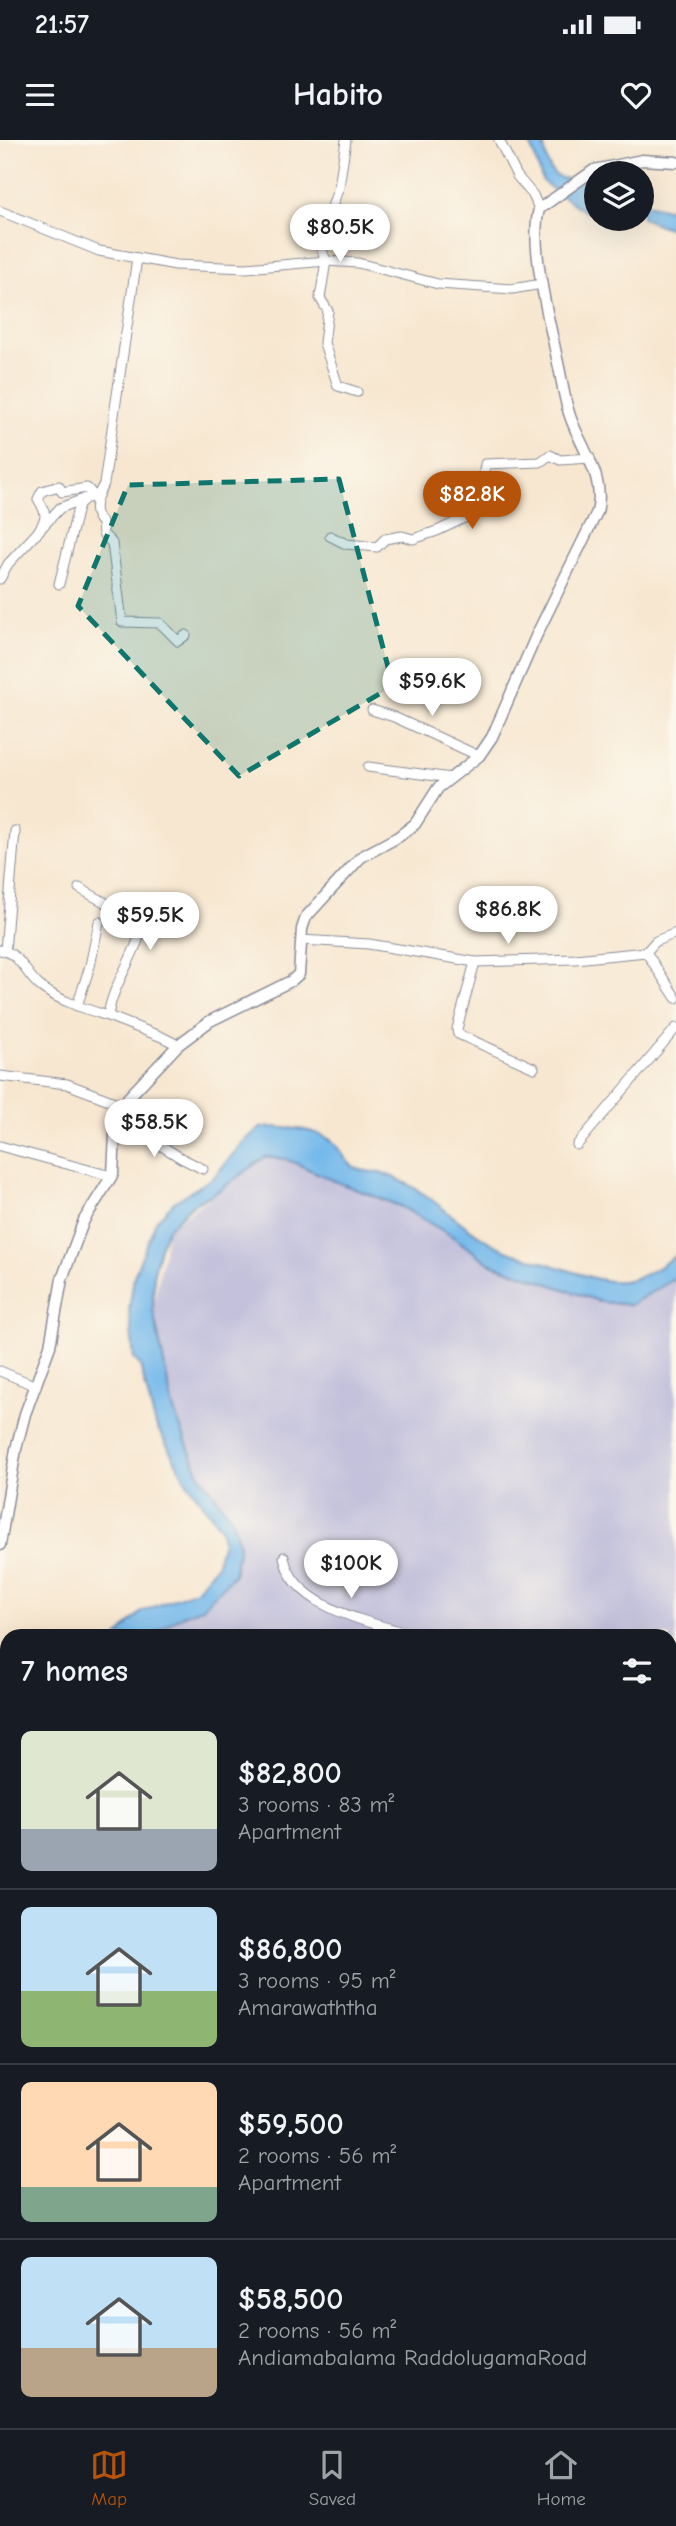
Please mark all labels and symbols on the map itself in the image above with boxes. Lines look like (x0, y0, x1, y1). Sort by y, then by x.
pin: $80.5K (283, 204, 397, 264)
pin: $82.8K (415, 472, 529, 531)
pin: $59.6K (375, 658, 489, 718)
pin: $86.8K (451, 886, 565, 946)
pin: $59.5K (93, 892, 207, 952)
pin: $58.5K (97, 1100, 211, 1159)
pin: $100K (302, 1540, 400, 1600)

